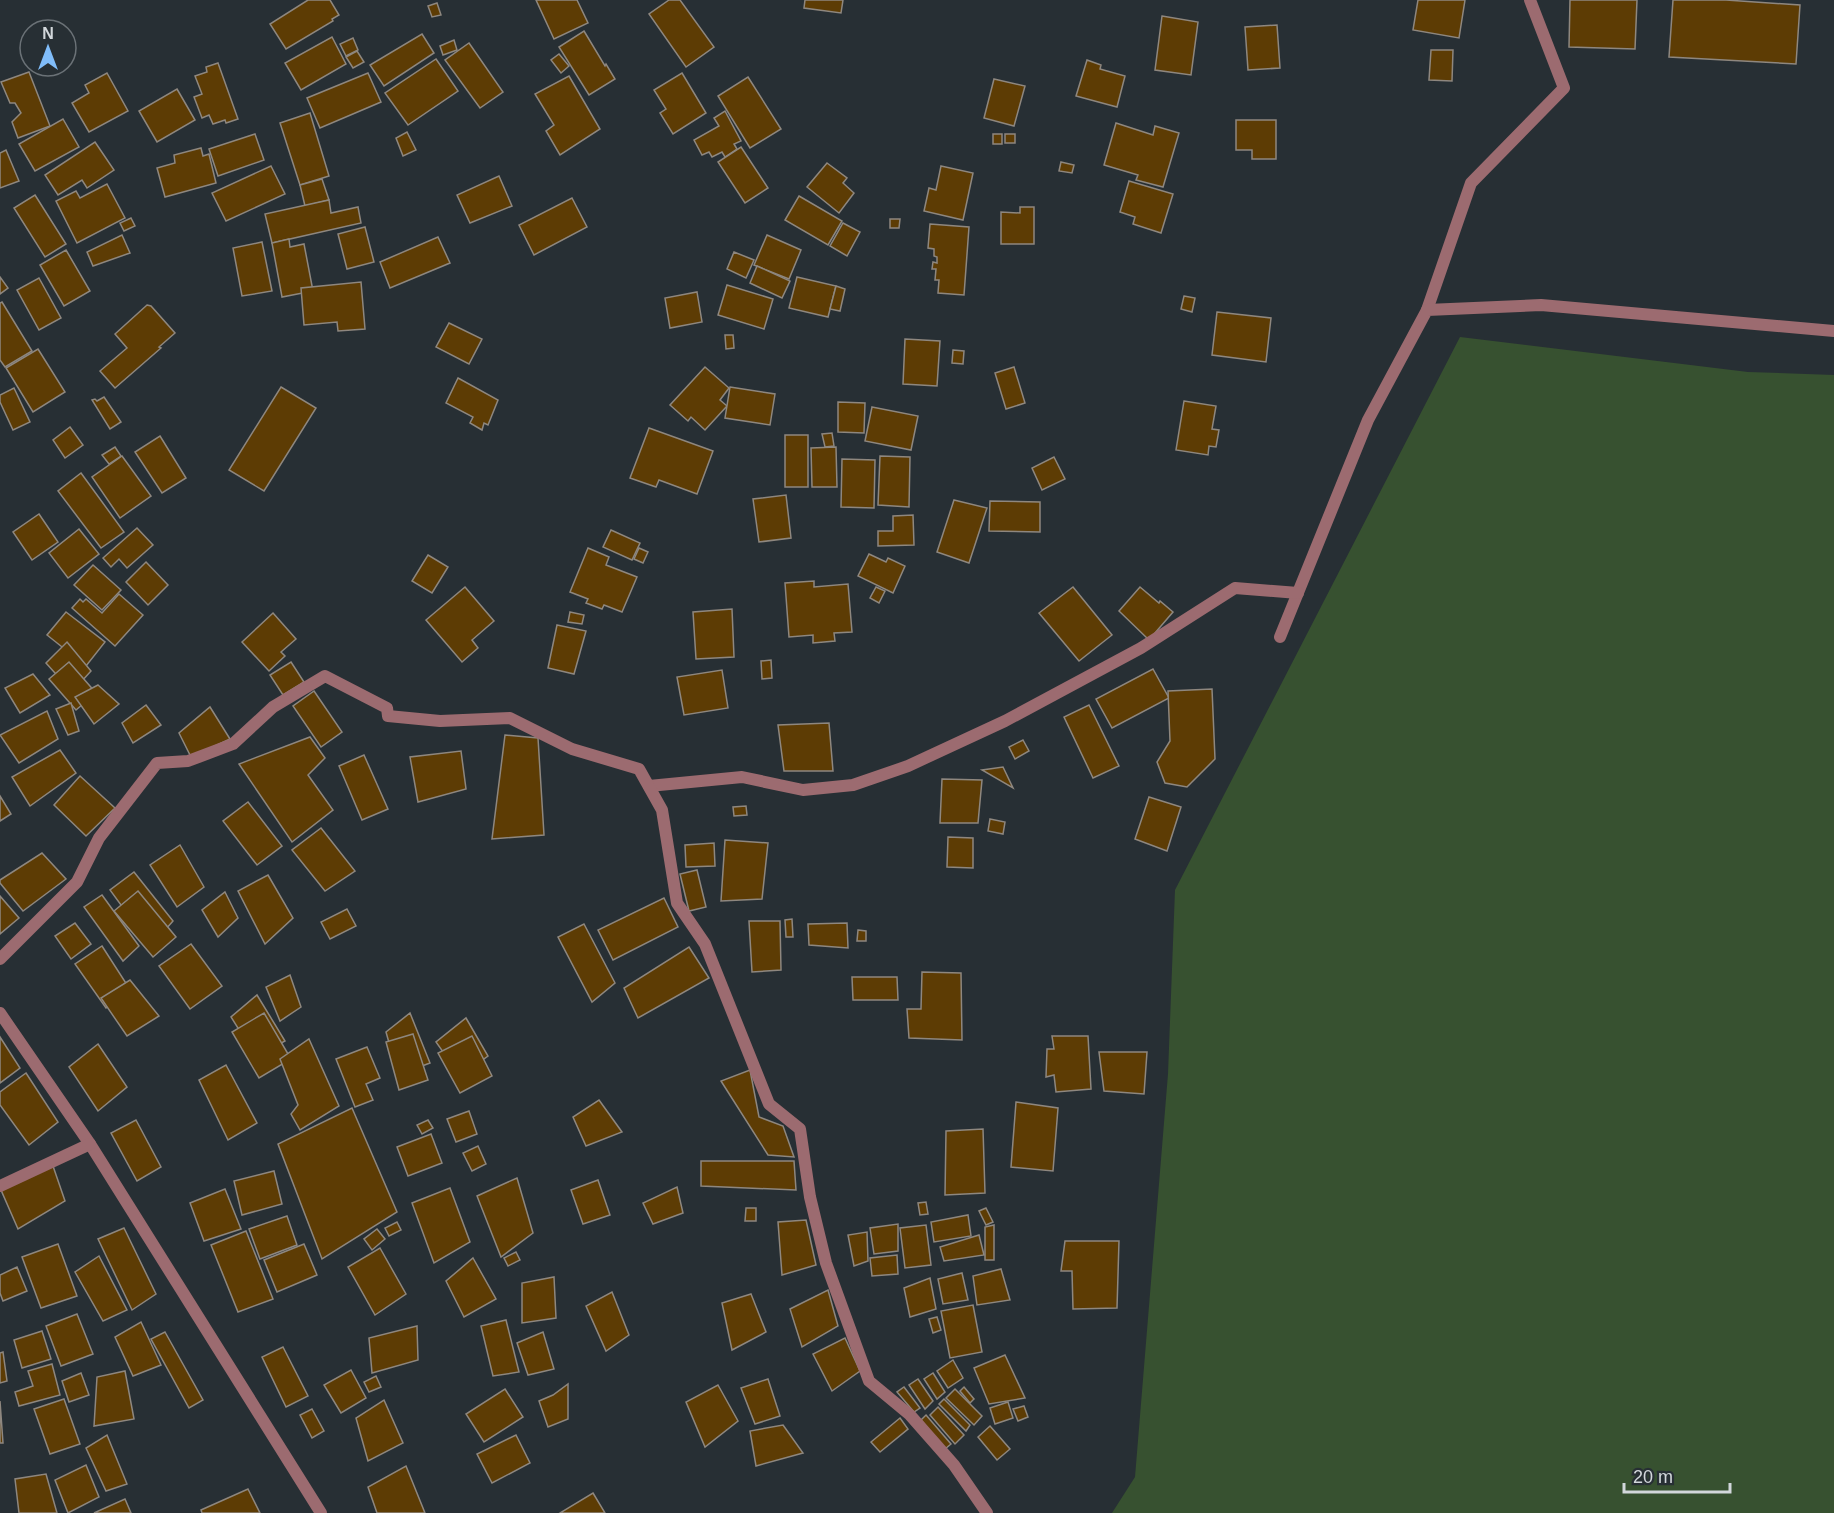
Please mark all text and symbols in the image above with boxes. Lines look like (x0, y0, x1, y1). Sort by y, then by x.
north arrow (18, 18, 78, 78)
text: N (42, 25, 54, 42)
scale bar (1624, 1456, 1730, 1494)
text: 20 m (1633, 1467, 1673, 1487)

